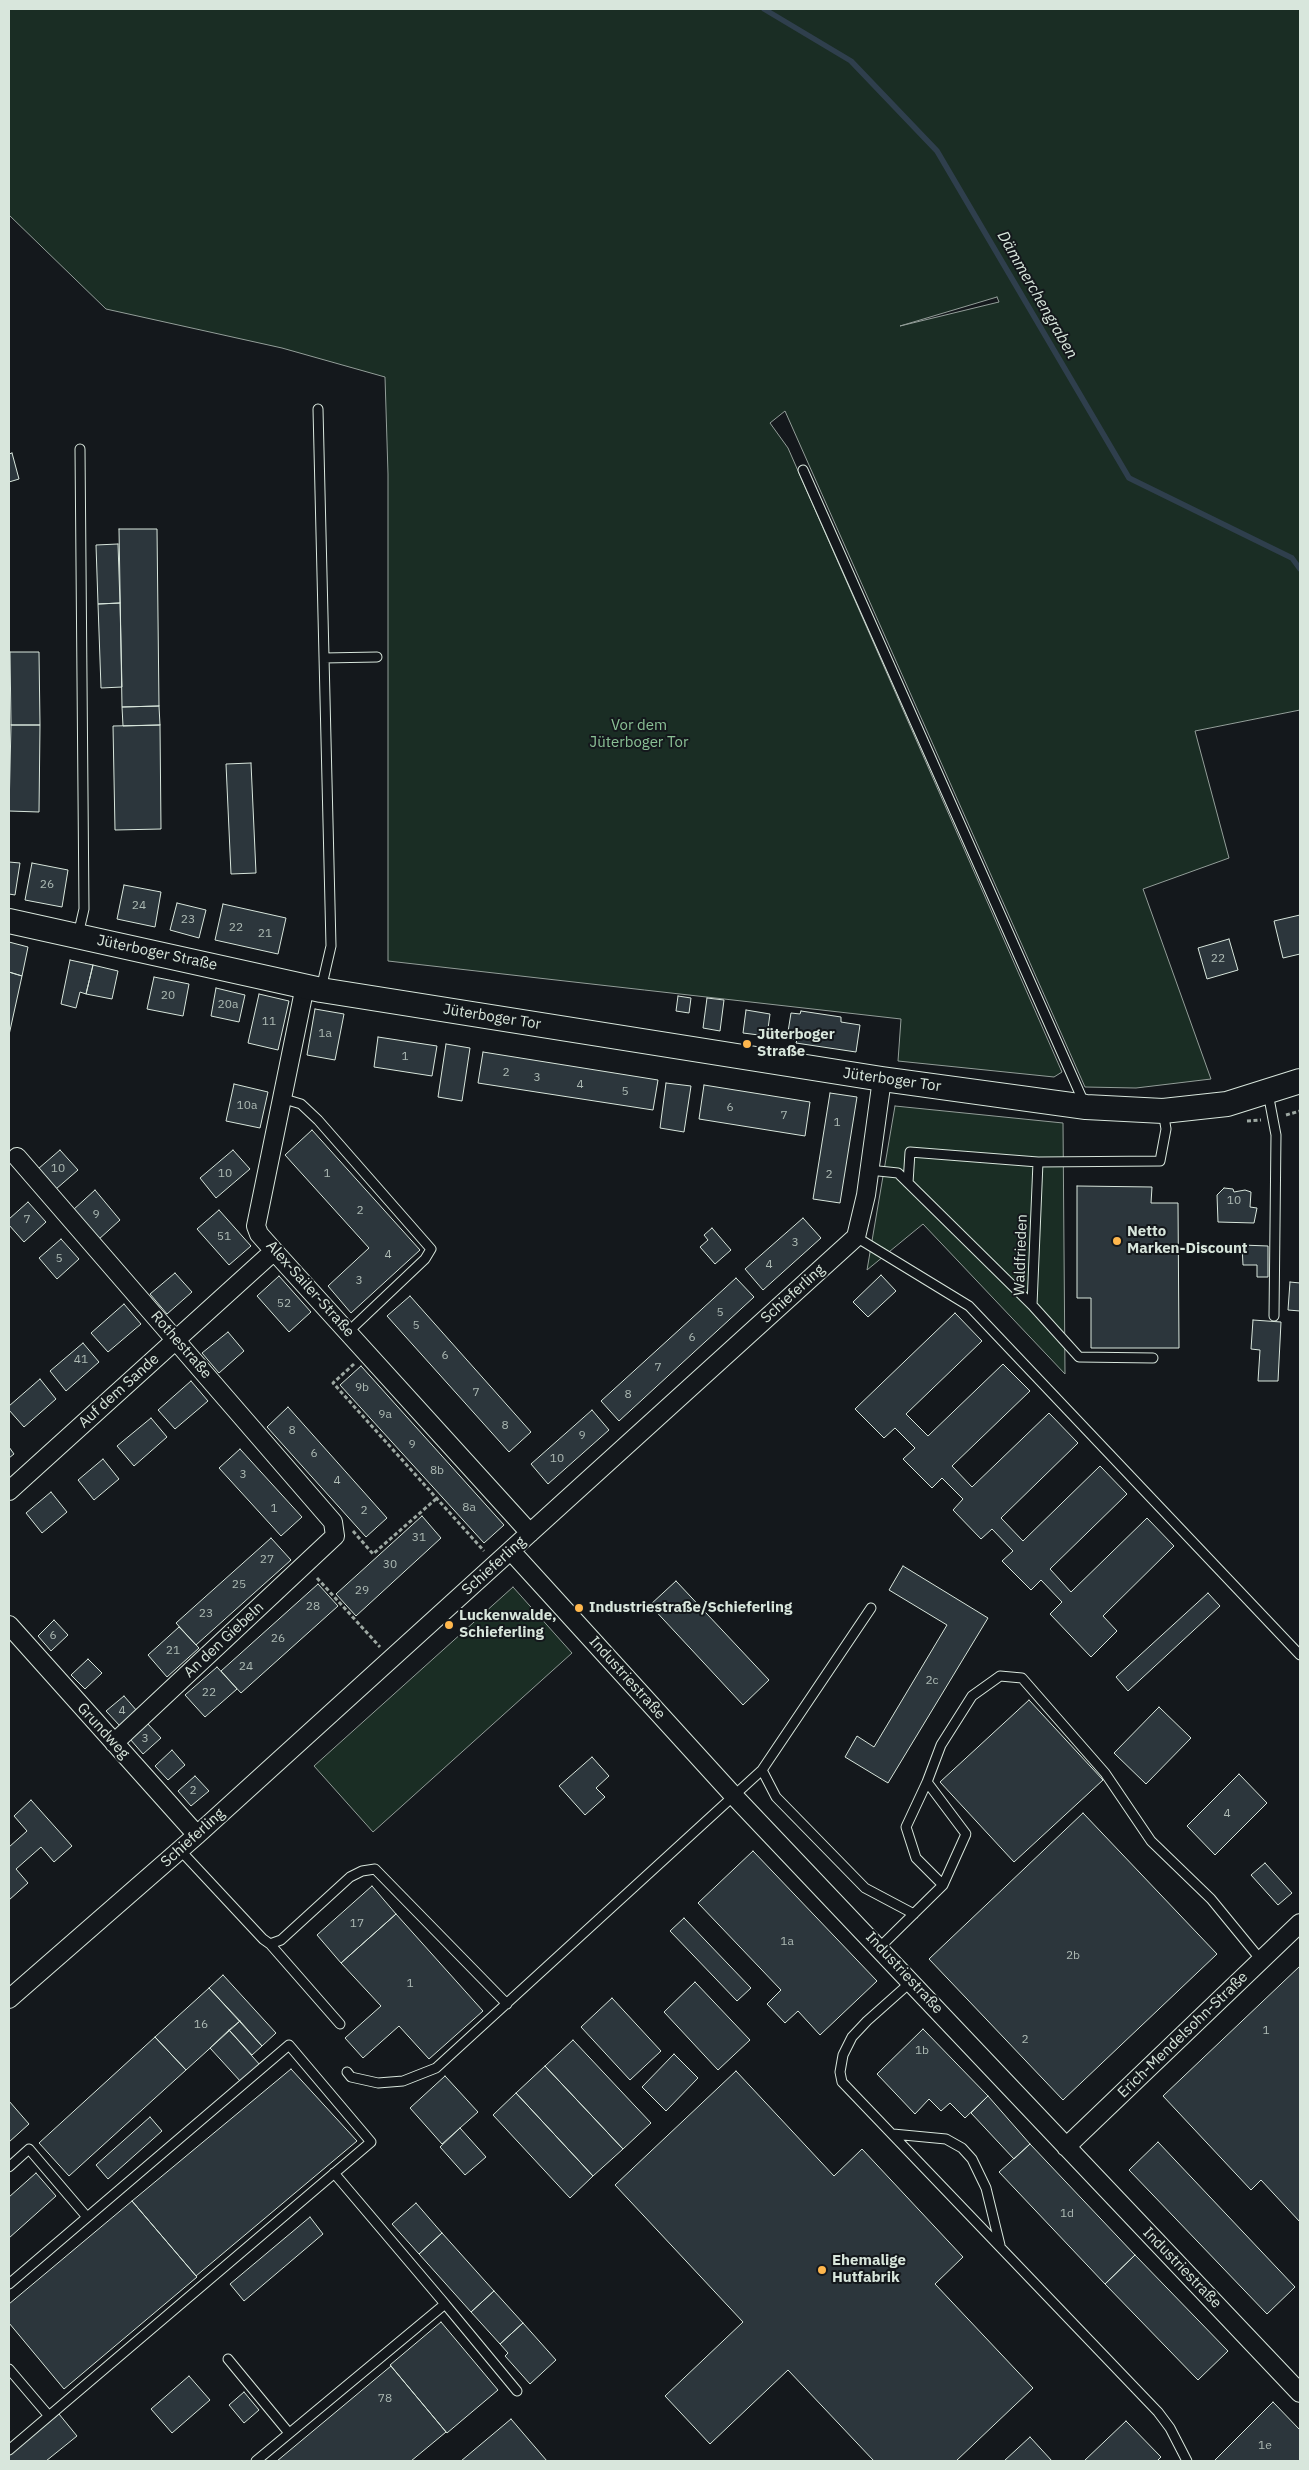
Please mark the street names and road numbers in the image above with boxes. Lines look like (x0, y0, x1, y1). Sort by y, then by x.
street label: Jüterboger Straße (95, 931, 219, 975)
street label: Jüterboger Tor (442, 1000, 542, 1034)
street label: Jüterboger Tor (842, 1064, 942, 1096)
street label: Waldfrieden (1011, 1214, 1031, 1296)
street label: Alex-Sailer-Straße (262, 1237, 358, 1341)
street label: Schieferling (757, 1261, 829, 1327)
street label: Rothestraße (147, 1308, 215, 1382)
street label: Auf dem Sande (75, 1350, 163, 1432)
street label: Schieferling (458, 1533, 530, 1599)
street label: An den Giebeln (180, 1598, 268, 1682)
street label: Industriestraße (585, 1633, 669, 1723)
street label: Grundweg (73, 1699, 133, 1763)
street label: Schieferling (157, 1805, 229, 1871)
street label: Industriestraße (861, 1928, 947, 2018)
street label: Erich-Mendelsohn-Straße (1114, 1968, 1252, 2102)
street label: Industriestraße (1139, 2224, 1225, 2312)

